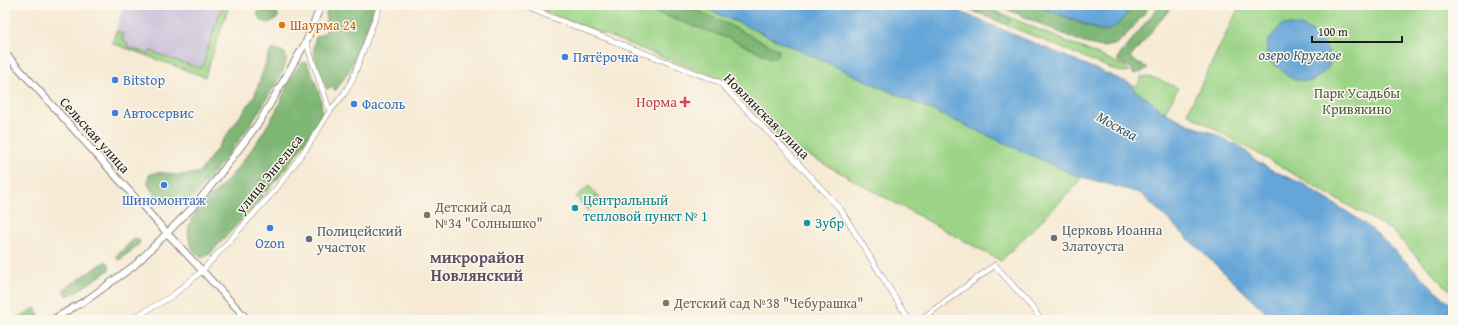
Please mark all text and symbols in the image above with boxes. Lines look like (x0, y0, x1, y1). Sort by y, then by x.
place label: Шаурма 24 (290, 15, 357, 35)
scale bar (1312, 18, 1402, 44)
marker: Шаурма 24 (277, 20, 287, 30)
text: 100 m (1318, 23, 1348, 40)
water label: озеро Круглое (1259, 44, 1341, 65)
place label: Пятёрочка (573, 47, 639, 67)
marker: Пятёрочка (560, 52, 570, 62)
street label: Новлянская улица (719, 68, 815, 164)
place label: Bitstop (123, 70, 165, 90)
marker: Bitstop (110, 75, 120, 85)
park label: Парк Усадьбы Кривякино (1314, 83, 1400, 119)
street label: Сельская улица (55, 92, 135, 178)
place label: Норма (636, 92, 677, 112)
place label: Фасоль (362, 94, 406, 114)
marker: Норма (680, 97, 690, 107)
marker: Фасоль (349, 99, 359, 109)
place label: Автосервис (123, 103, 194, 123)
water label: Москва (1093, 106, 1142, 145)
marker: Автосервис (110, 108, 120, 118)
street label: улица Энгельса (230, 130, 307, 219)
marker: Шиномонтаж (159, 180, 169, 190)
place label: Шиномонтаж (122, 190, 207, 210)
place label: Центральный тепловой пункт № 1 (583, 190, 708, 226)
place label: Детский сад №34 "Солнышко" (434, 197, 543, 233)
marker: Центральный тепловой пункт № 1 (570, 203, 580, 213)
marker: Детский сад №34 "Солнышко" (422, 210, 432, 220)
place label: Зубр (815, 213, 845, 233)
marker: Зубр (802, 218, 812, 228)
place label: Церковь Иоанна Златоуста (1062, 220, 1163, 256)
place label: Полицейский участок (316, 221, 402, 257)
marker: Ozon (265, 223, 275, 233)
place label: Ozon (255, 233, 285, 253)
marker: Церковь Иоанна Златоуста (1049, 233, 1059, 243)
marker: Полицейский участок (304, 234, 314, 244)
district label: микрорайон Новлянский (430, 245, 524, 287)
place label: Детский сад №38 "Чебурашка" (673, 293, 863, 313)
marker: Детский сад №38 "Чебурашка" (661, 298, 671, 308)

